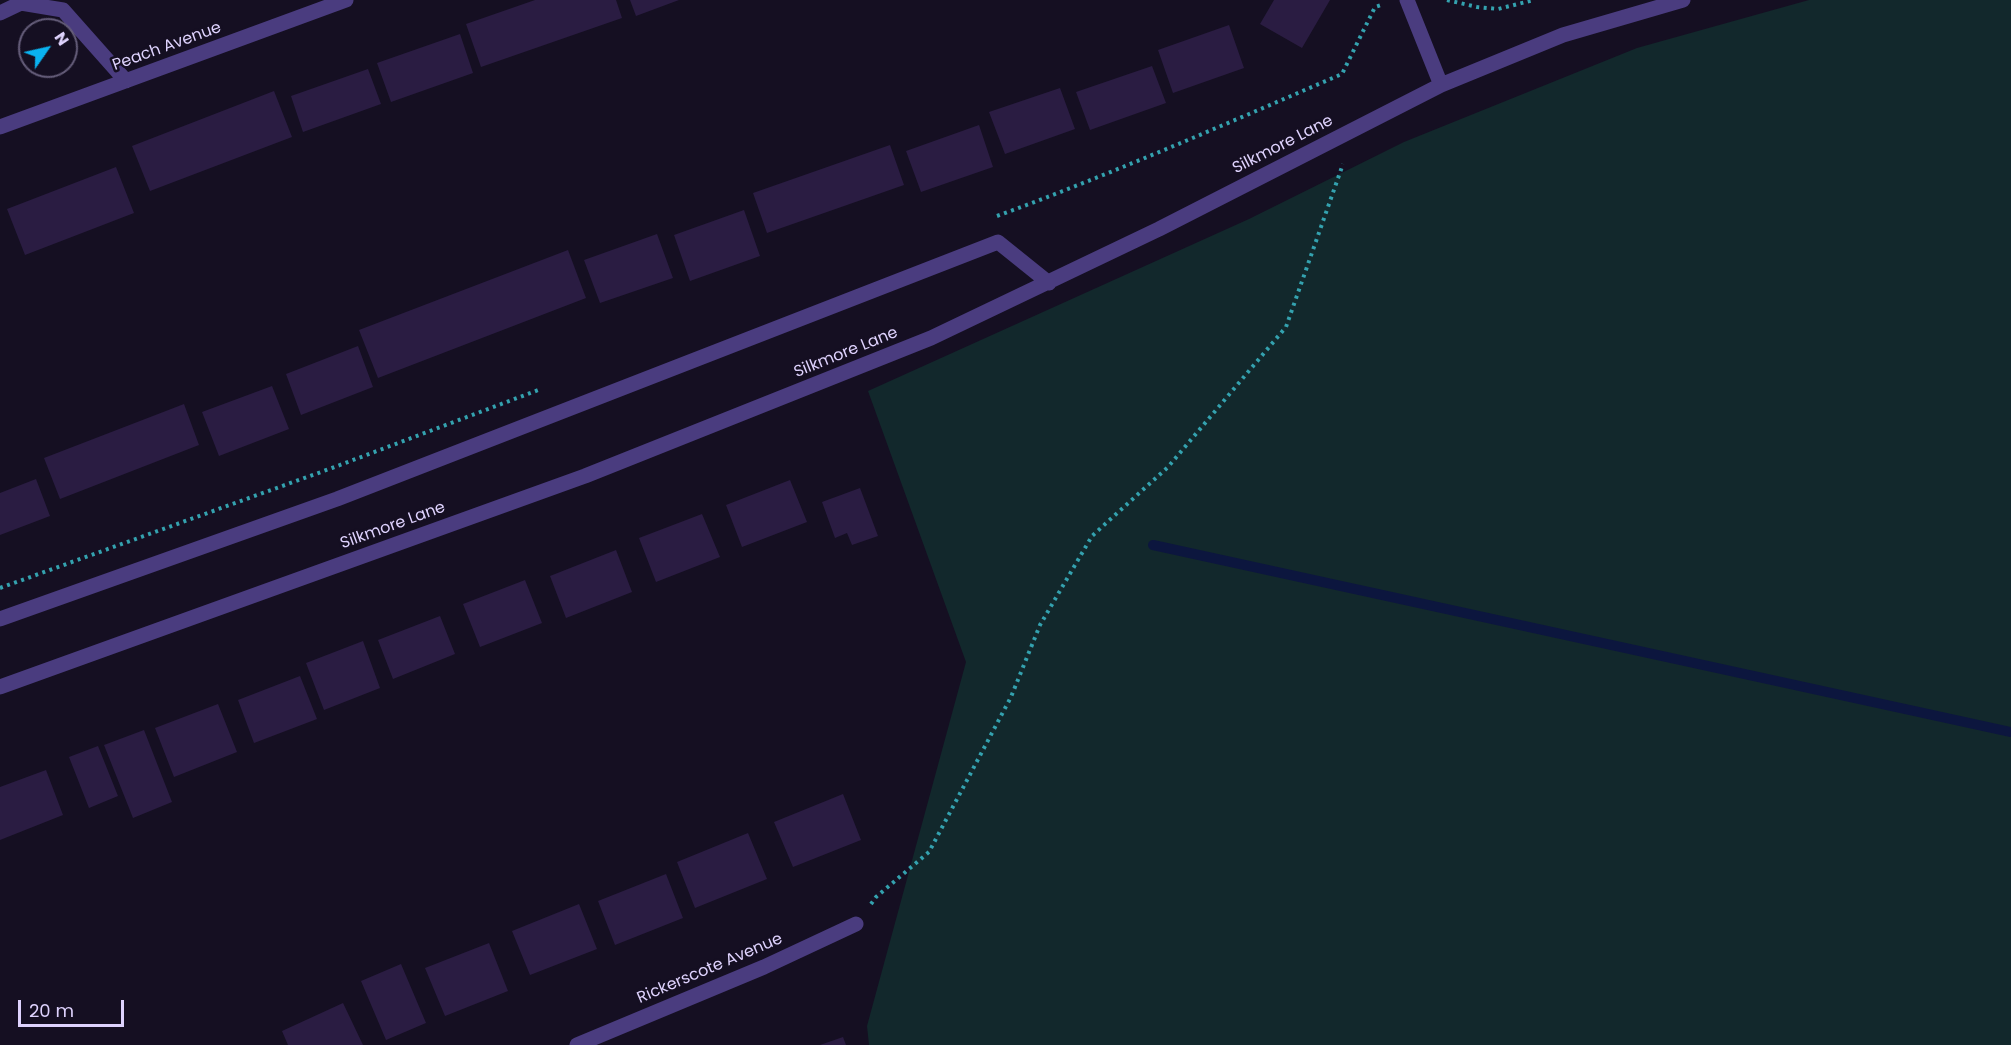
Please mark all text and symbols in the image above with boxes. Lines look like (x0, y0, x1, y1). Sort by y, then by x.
north arrow (18, 18, 78, 78)
street label: Peach Avenue (110, 18, 224, 76)
text: N (49, 27, 75, 50)
street label: Silkmore Lane (1230, 111, 1336, 179)
street label: Silkmore Lane (791, 323, 901, 383)
street label: Silkmore Lane (338, 498, 448, 554)
street label: Rickerscote Avenue (634, 930, 786, 1008)
scale bar (21, 988, 128, 1026)
text: 20 m (29, 998, 74, 1023)

